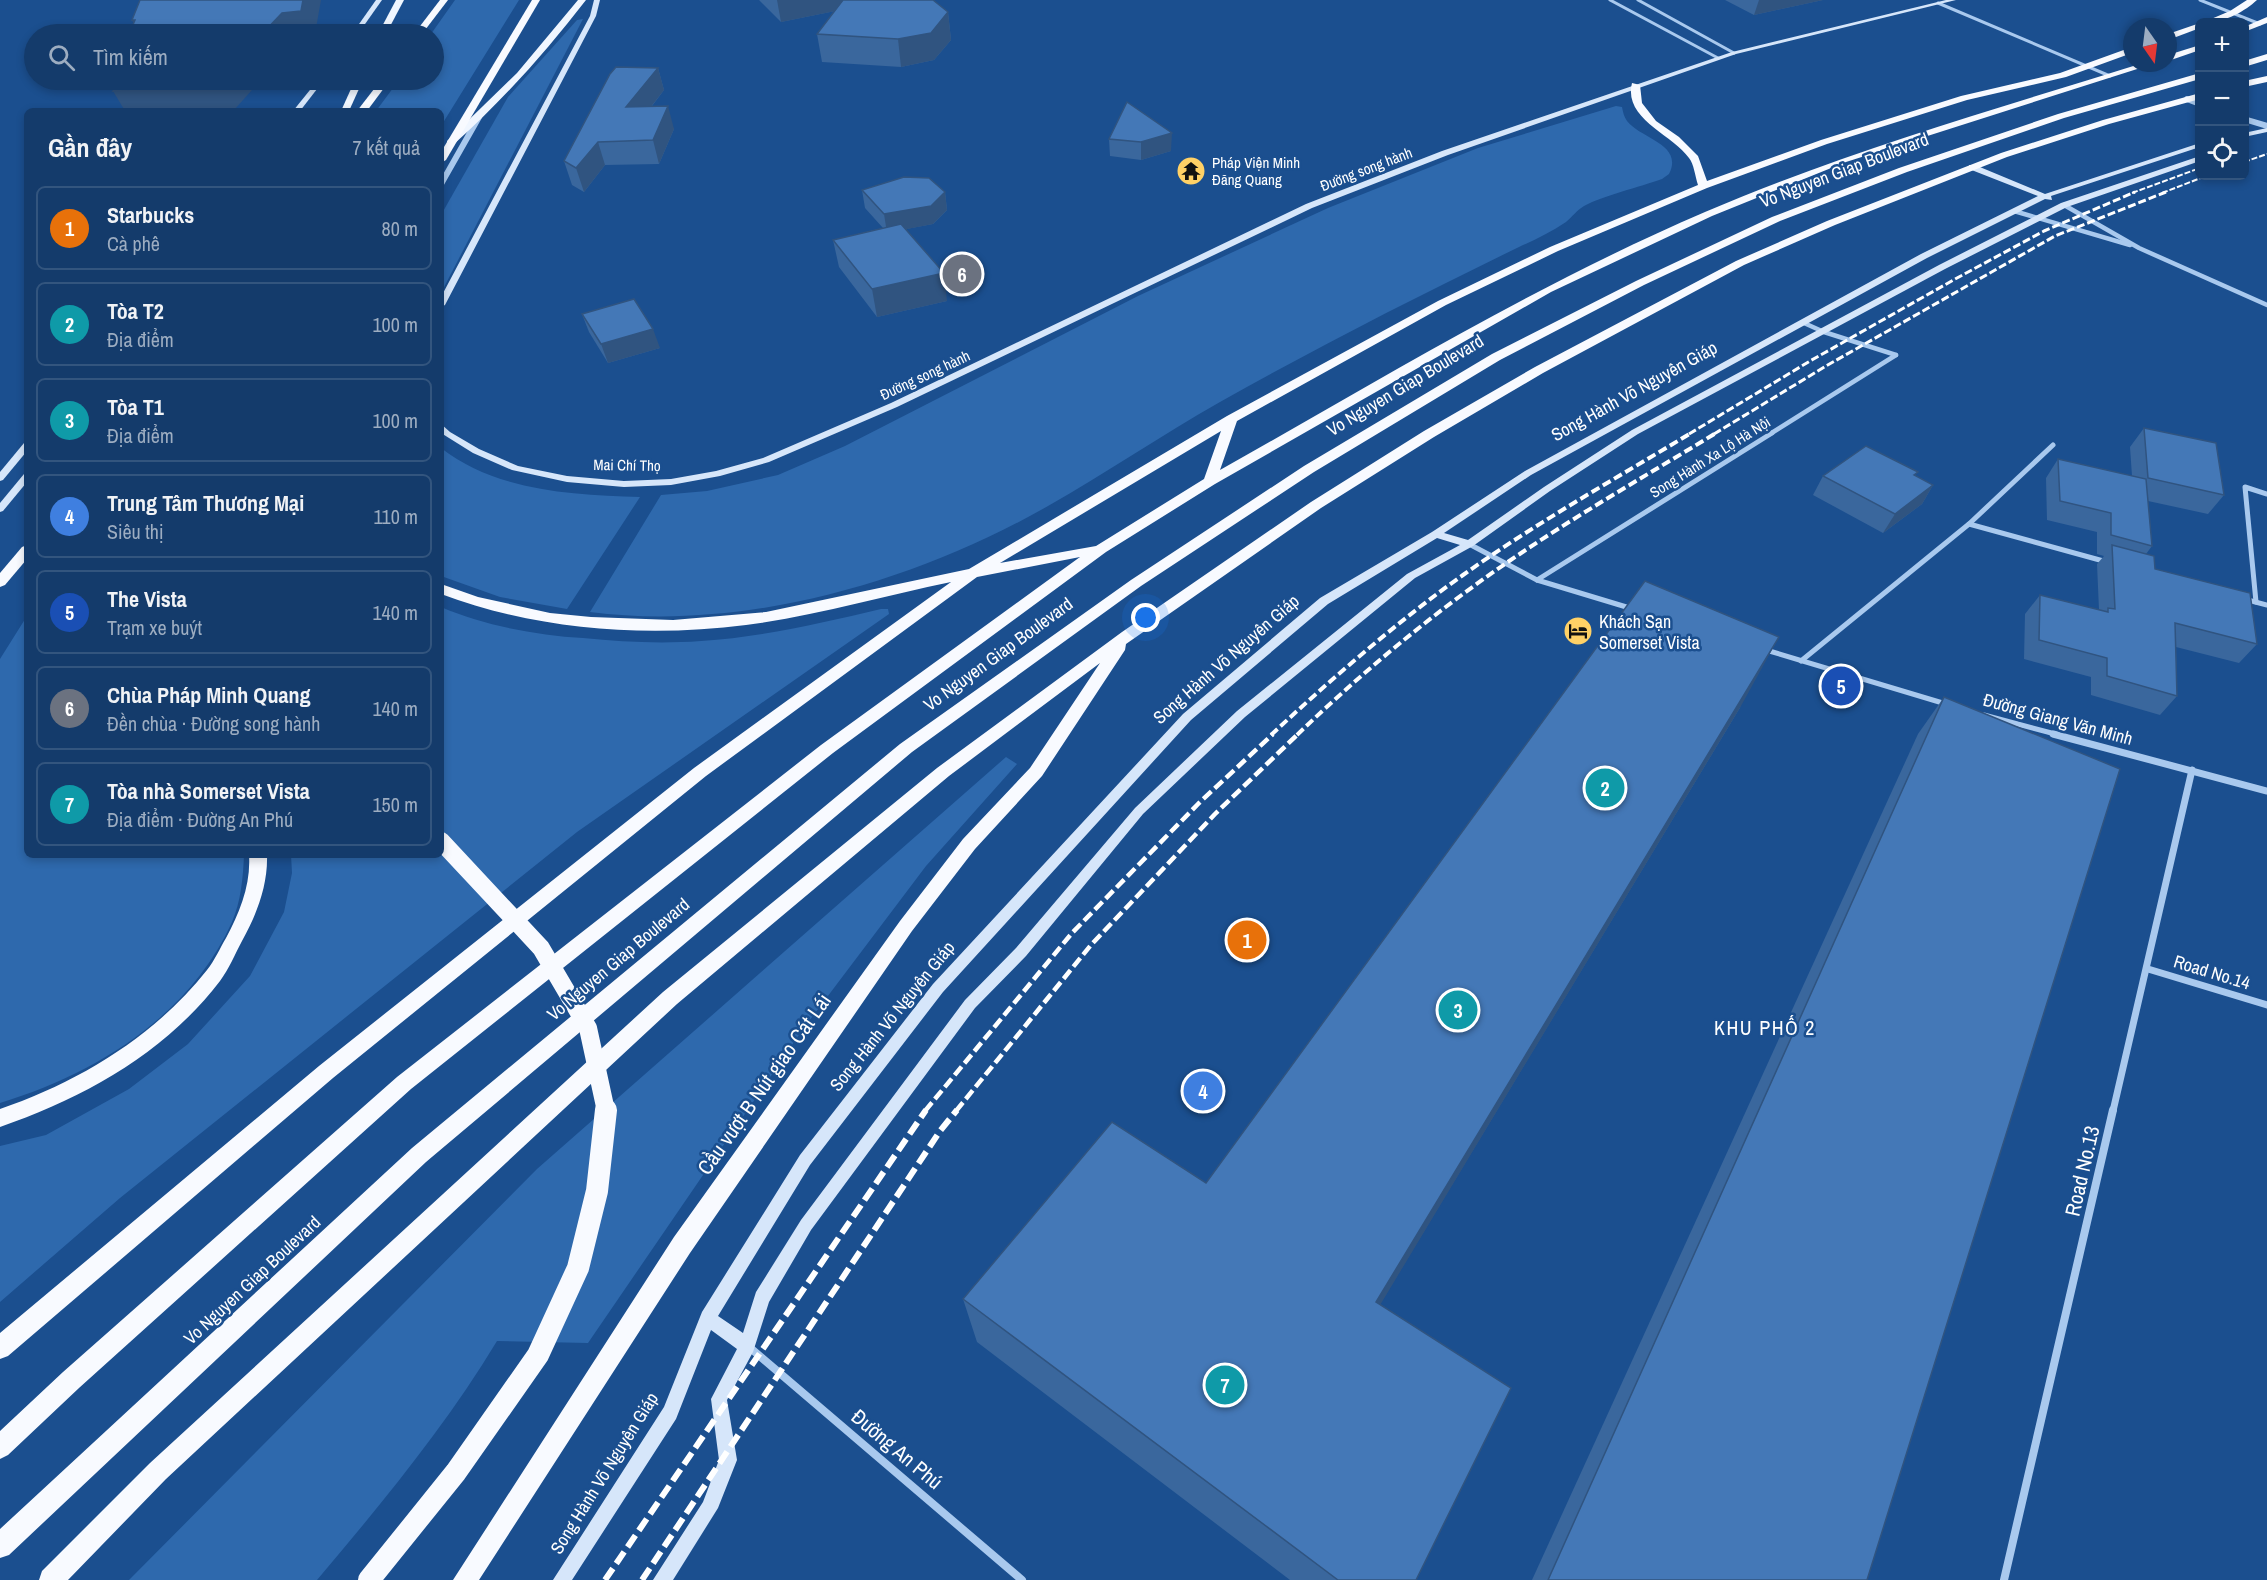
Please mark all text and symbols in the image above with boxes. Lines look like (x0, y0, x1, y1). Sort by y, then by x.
north arrow (2123, 18, 2177, 72)
map controls (2195, 18, 2249, 180)
button: + (2195, 18, 2249, 72)
search box (24, 24, 444, 90)
icon: search (45, 41, 78, 74)
text: Tìm kiếm (93, 42, 168, 72)
button: − (2195, 72, 2249, 126)
street label: Vo Nguyen Giap Boulevard (1756, 126, 1932, 214)
button: locate (2195, 126, 2249, 180)
text: Gần đây (48, 130, 132, 165)
text: 7 kết quả (353, 134, 420, 161)
street label: Đường song hành (1317, 142, 1415, 196)
place label: Pháp Viện Minh Đăng Quang (1212, 152, 1300, 190)
temple icon: Pháp Viện Minh Đăng Quang (1175, 155, 1207, 187)
text: Starbucks (107, 200, 194, 230)
text: 1 (65, 215, 74, 242)
text: 80 m (382, 215, 418, 242)
text: Cà phê (107, 230, 160, 257)
pin: 6 (942, 252, 982, 296)
text: Tòa T2 (107, 296, 164, 326)
text: 2 (65, 311, 74, 338)
text: 100 m (372, 311, 418, 338)
text: Địa điểm (107, 326, 174, 353)
street label: Vo Nguyen Giap Boulevard (1322, 328, 1488, 442)
street label: Song Hành Võ Nguyên Giáp (1546, 335, 1722, 447)
street label: Đường song hành (877, 345, 973, 405)
text: Tòa T1 (107, 392, 164, 422)
text: 3 (65, 407, 74, 434)
text: 100 m (372, 407, 418, 434)
street label: Song Hành Xa Lộ Hà Nội (1646, 411, 1774, 503)
text: Địa điểm (107, 422, 174, 449)
street label: Mai Chí Thọ (593, 454, 661, 476)
text: Trung Tâm Thương Mại (107, 488, 304, 518)
text: 4 (65, 503, 74, 530)
text: 110 m (374, 503, 418, 530)
text: Siêu thị (107, 518, 164, 545)
text: The Vista (107, 584, 187, 614)
street label: Song Hành Võ Nguyên Giáp (1148, 588, 1304, 730)
street label: Vo Nguyen Giap Boulevard (918, 591, 1078, 717)
text: 5 (65, 599, 74, 626)
text: 140 m (372, 599, 418, 626)
your location (1131, 603, 1160, 632)
place label: Khách Sạn Somerset Vista (1599, 609, 1700, 655)
text: Trạm xe buýt (107, 614, 202, 641)
hotel icon: Khách Sạn Somerset Vista (1562, 615, 1594, 647)
pin: 5 (1822, 664, 1860, 708)
text: Chùa Pháp Minh Quang (107, 680, 310, 710)
street label: Đường Giang Văn Minh (1980, 687, 2136, 751)
text: 6 (65, 695, 74, 722)
text: 140 m (372, 695, 418, 722)
text: Đền chùa · Đường song hành (107, 710, 320, 737)
pin: 2 (1586, 766, 1624, 810)
text: Tòa nhà Somerset Vista (107, 776, 310, 806)
text: 7 (65, 791, 74, 818)
text: 150 m (372, 791, 418, 818)
text: Địa điểm · Đường An Phú (107, 806, 293, 833)
street label: Vo Nguyen Giap Boulevard (541, 892, 695, 1026)
pin: 1 (1228, 918, 1266, 962)
street label: Song Hành Võ Nguyên Giáp (824, 936, 960, 1096)
street label: Road No.14 (2171, 949, 2253, 995)
street label: Cầu vượt B Nút giao Cát Lái (690, 987, 838, 1181)
pin: 3 (1438, 988, 1478, 1032)
district label: KHU PHỐ 2 (1714, 1014, 1816, 1041)
pin: 4 (1184, 1068, 1222, 1114)
street label: Road No.13 (2058, 1123, 2106, 1219)
street label: Vo Nguyen Giap Boulevard (178, 1210, 326, 1350)
pin: 7 (1206, 1362, 1244, 1408)
street label: Song Hành Võ Nguyên Giáp (544, 1387, 664, 1559)
street label: Đường An Phú (845, 1402, 949, 1496)

